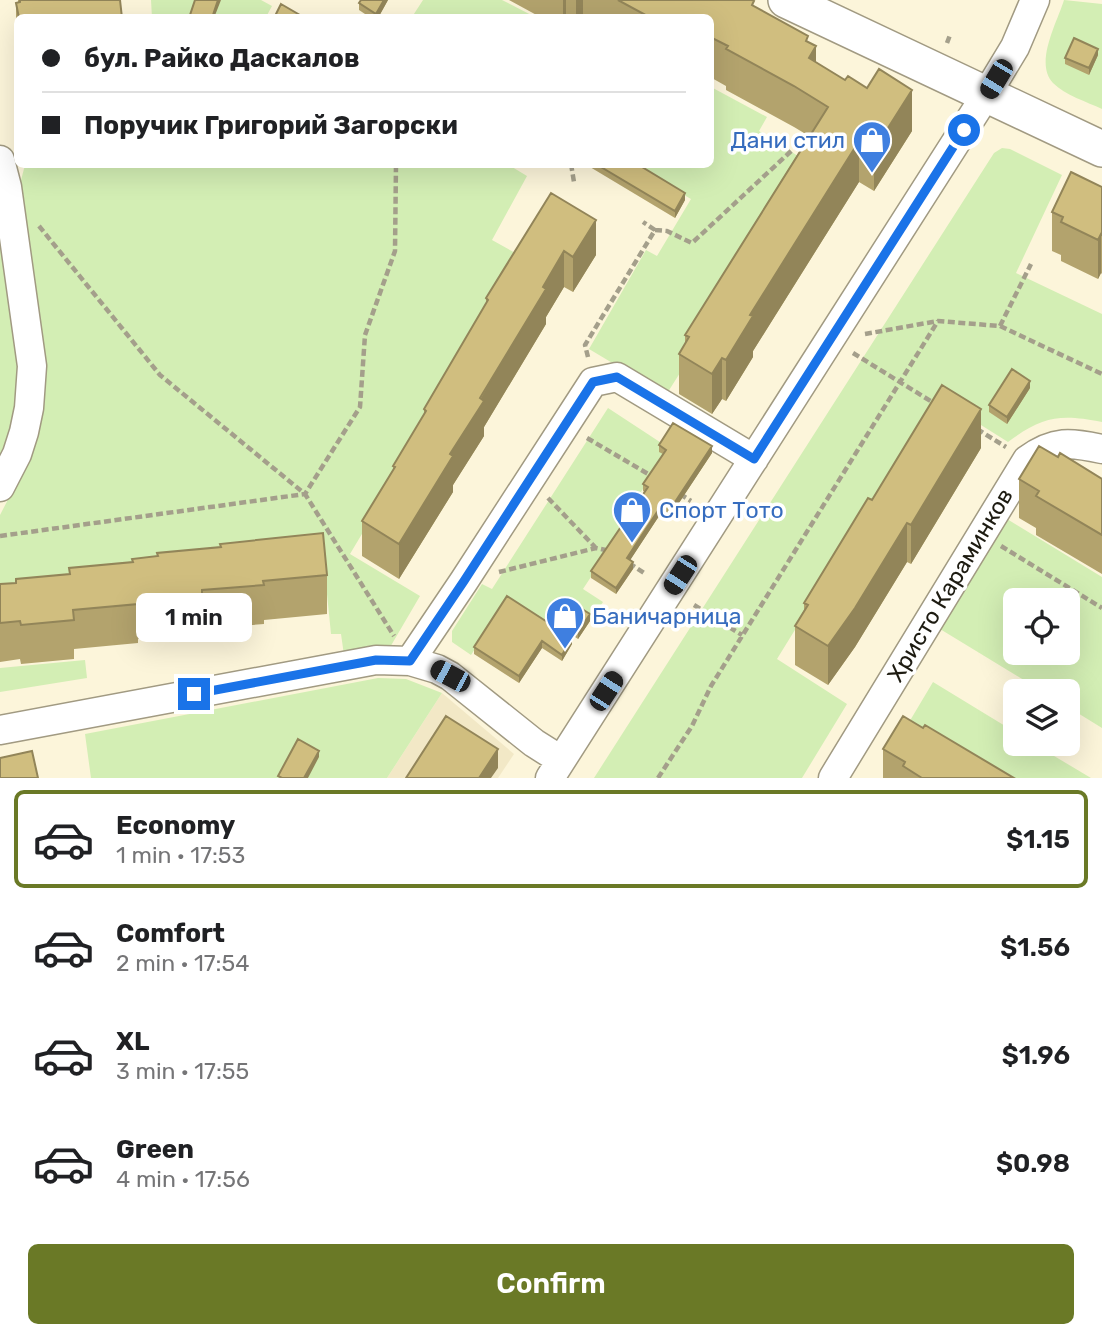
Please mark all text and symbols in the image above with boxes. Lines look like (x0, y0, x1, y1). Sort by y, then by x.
text: бул. Райко Даскалов (84, 43, 360, 74)
car (977, 56, 1016, 102)
text: Поручик Григорий Загорски (84, 110, 458, 141)
route start (948, 114, 980, 146)
shop icon: Дани стил (851, 119, 893, 174)
place label: Дани стил (731, 126, 845, 154)
street label: Христо Караминков (881, 483, 1019, 687)
shop icon: Спорт Тото (611, 489, 653, 544)
place label: Спорт Тото (659, 496, 784, 524)
car (660, 552, 701, 598)
map controls (1003, 588, 1080, 756)
button: locate (1003, 588, 1080, 665)
callout: 1 min (136, 592, 252, 642)
shop icon: Баничарница (544, 595, 586, 650)
place label: Баничарница (592, 602, 741, 630)
text: 1 min (165, 603, 223, 631)
car (427, 657, 474, 695)
car (586, 668, 627, 714)
route end (178, 678, 210, 710)
button: layers (1003, 679, 1080, 756)
icon: car (32, 808, 95, 871)
text: Economy (116, 810, 235, 841)
text: $1.15 (1006, 824, 1070, 855)
text: 1 min · 17:53 (116, 841, 245, 869)
icon: car (32, 916, 95, 979)
text: Comfort (116, 918, 225, 949)
text: $1.56 (1000, 932, 1070, 963)
text: 2 min · 17:54 (116, 949, 249, 977)
icon: car (32, 1024, 95, 1087)
text: XL (116, 1026, 149, 1057)
text: $1.96 (1002, 1040, 1070, 1071)
text: 3 min · 17:55 (116, 1057, 249, 1085)
icon: car (32, 1132, 95, 1195)
text: Green (116, 1134, 194, 1165)
text: $0.98 (996, 1148, 1070, 1179)
text: 4 min · 17:56 (116, 1165, 250, 1193)
button: Confirm (28, 1244, 1074, 1324)

